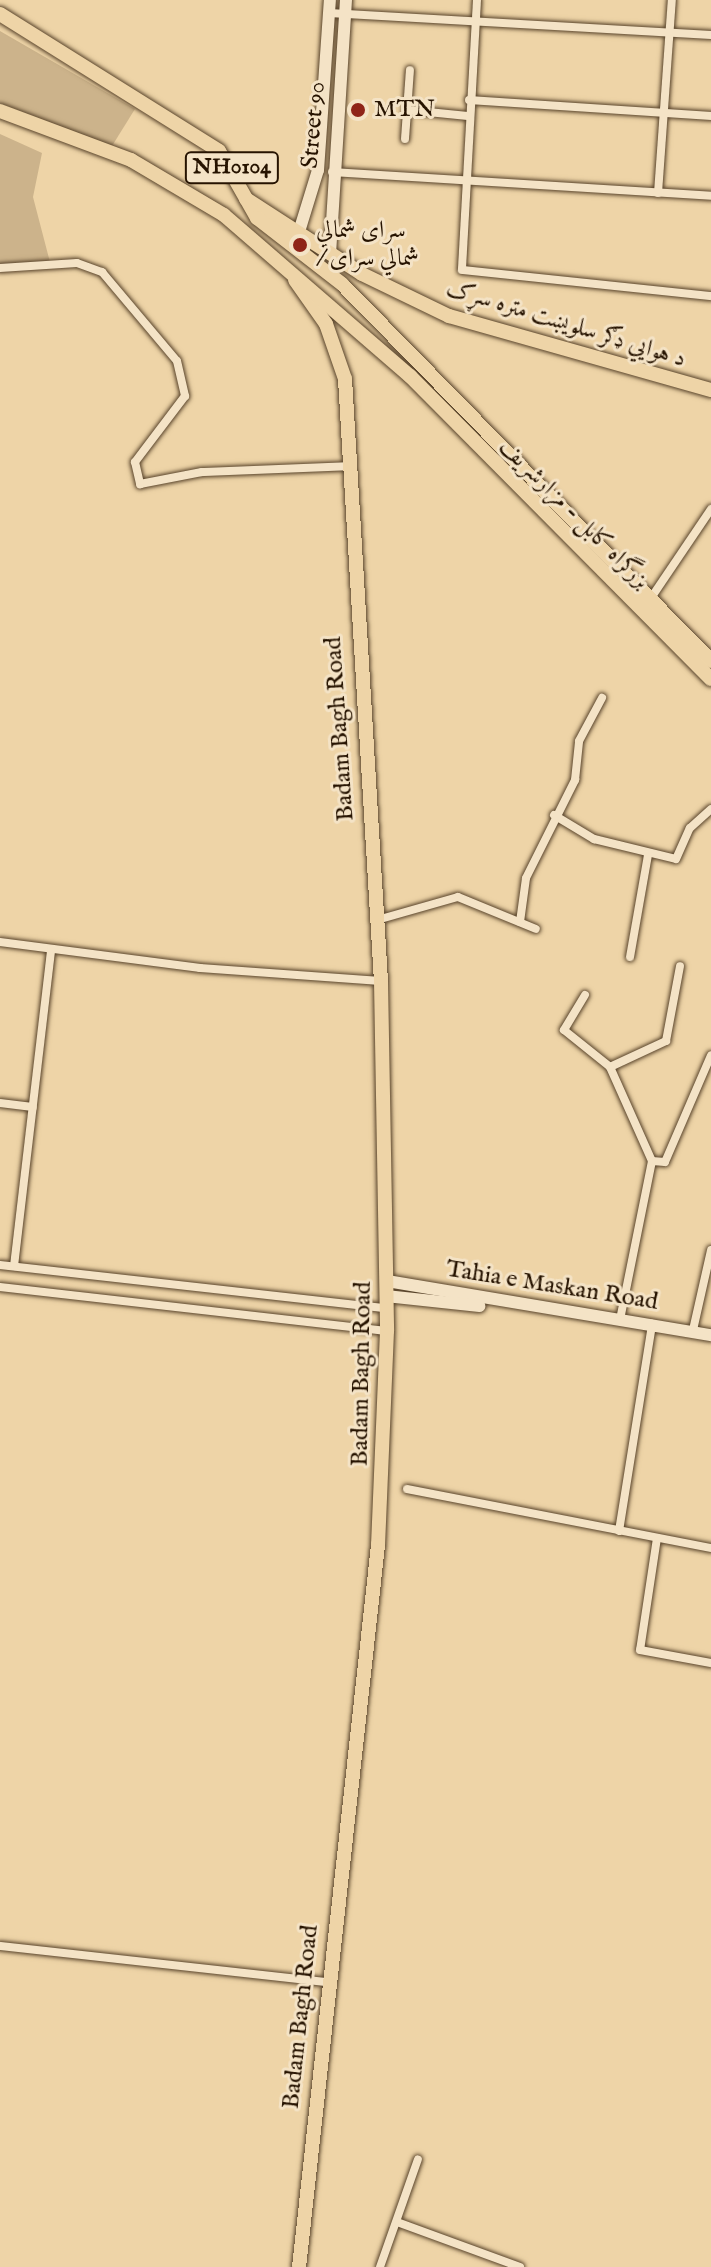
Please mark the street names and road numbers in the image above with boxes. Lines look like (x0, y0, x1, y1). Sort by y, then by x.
street label: Street 90 (296, 80, 332, 170)
road number: NH0104 (184, 150, 280, 186)
street label: د هوايي ډګر سلویښت متره سړک (443, 274, 689, 374)
street label: بزرگراه کابل - مزارشریف (493, 433, 655, 595)
street label: Badam Bagh Road (319, 636, 361, 822)
street label: Tahia e Maskan Road (444, 1255, 660, 1317)
street label: Badam Bagh Road (346, 1281, 378, 1467)
street label: Badam Bagh Road (277, 1924, 325, 2110)

